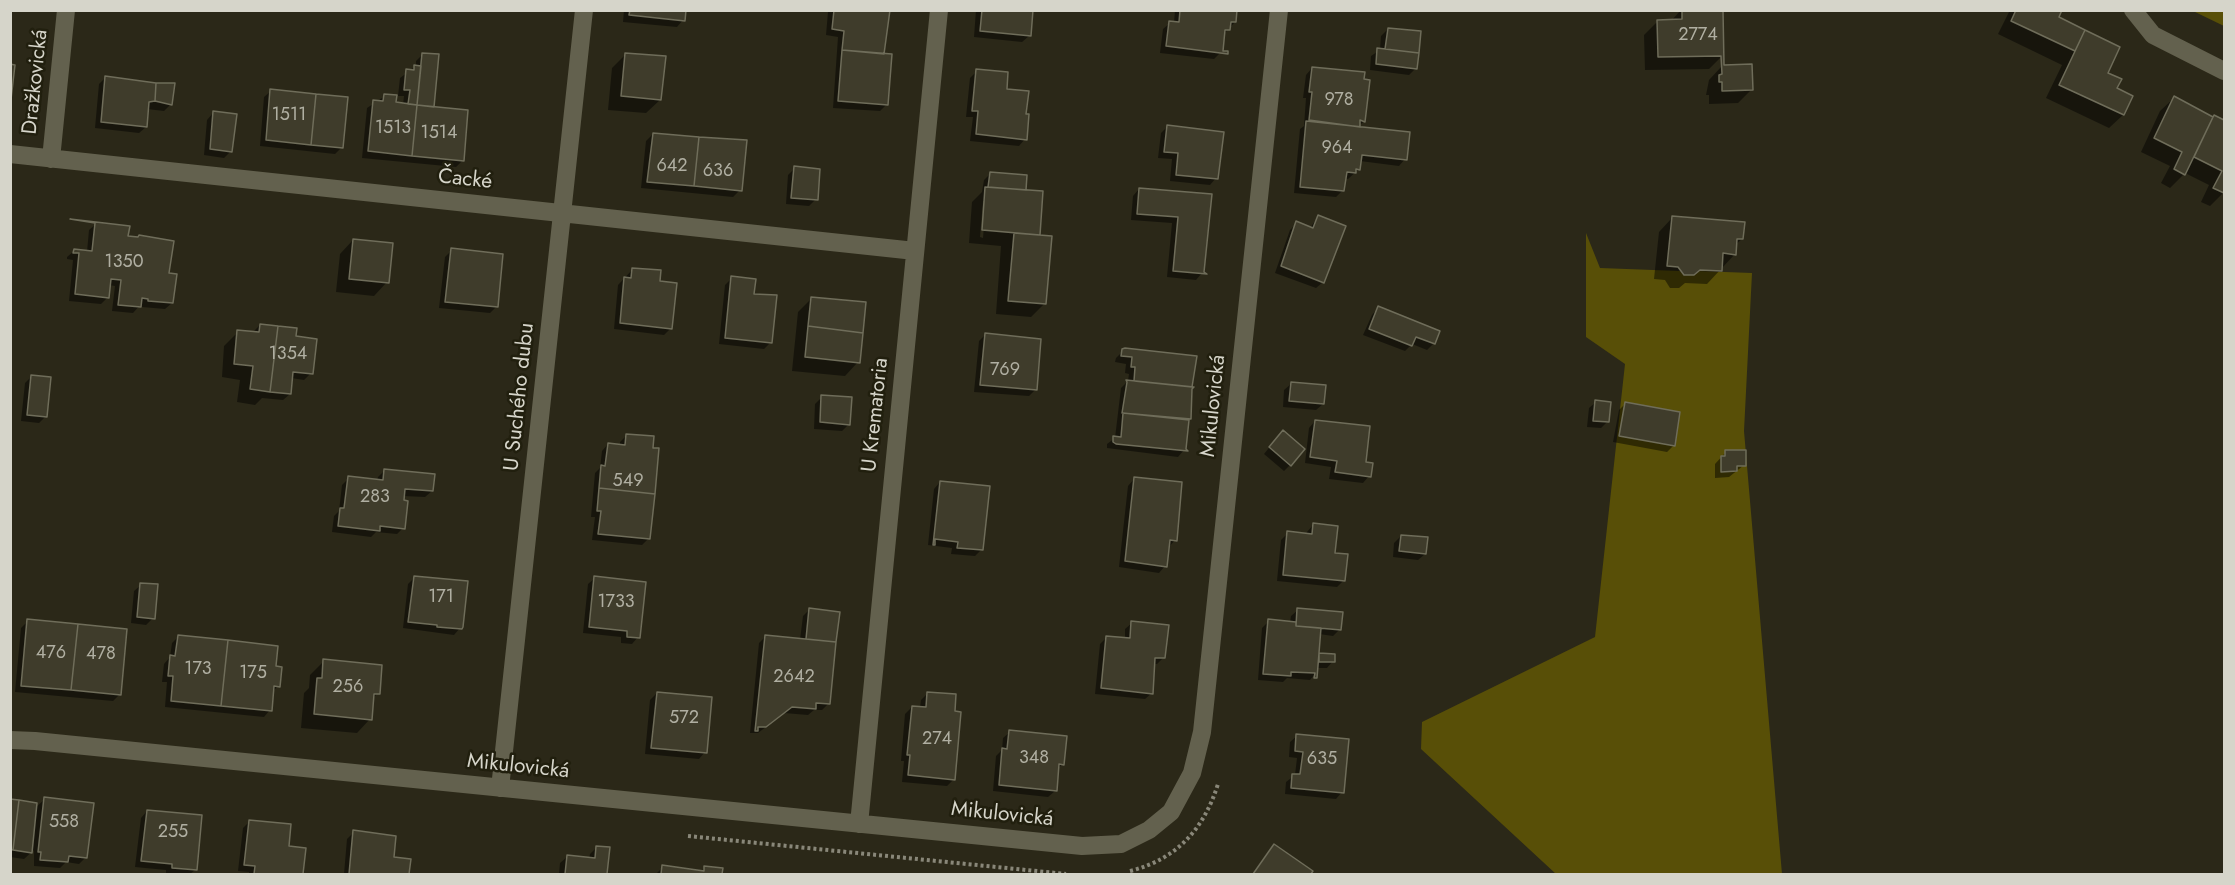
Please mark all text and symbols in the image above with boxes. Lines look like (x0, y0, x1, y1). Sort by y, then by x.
house number: 2774 (1678, 25, 1718, 47)
street label: Dražkovická (18, 28, 54, 136)
house number: 978 (1324, 90, 1354, 112)
house number: 1511 (272, 105, 306, 127)
house number: 1513 (375, 118, 411, 140)
house number: 1514 (421, 123, 457, 145)
house number: 964 (1321, 138, 1353, 160)
house number: 642 (656, 156, 688, 178)
house number: 636 (703, 161, 733, 183)
street label: Čacké (437, 165, 493, 195)
house number: 1350 (105, 252, 143, 274)
street label: U Suchého dubu (500, 322, 540, 472)
house number: 1354 (269, 344, 307, 366)
street label: Mikulovická (1196, 354, 1232, 458)
street label: U Krematoria (857, 357, 895, 473)
house number: 769 (990, 360, 1020, 382)
house number: 549 (612, 471, 644, 493)
house number: 283 (360, 487, 390, 509)
house number: 171 (428, 587, 454, 609)
house number: 1733 (597, 592, 635, 614)
house number: 476 (36, 643, 66, 665)
house number: 478 (86, 644, 116, 666)
house number: 173 (184, 659, 212, 681)
house number: 175 (239, 663, 267, 685)
house number: 2642 (773, 667, 815, 689)
house number: 256 (333, 677, 363, 699)
house number: 572 (669, 708, 699, 730)
house number: 274 (922, 729, 952, 751)
house number: 348 (1019, 748, 1049, 770)
street label: Mikulovická (466, 749, 570, 785)
house number: 635 (1307, 749, 1337, 771)
street label: Mikulovická (950, 797, 1054, 833)
house number: 558 (49, 812, 79, 834)
house number: 255 (158, 822, 188, 844)

